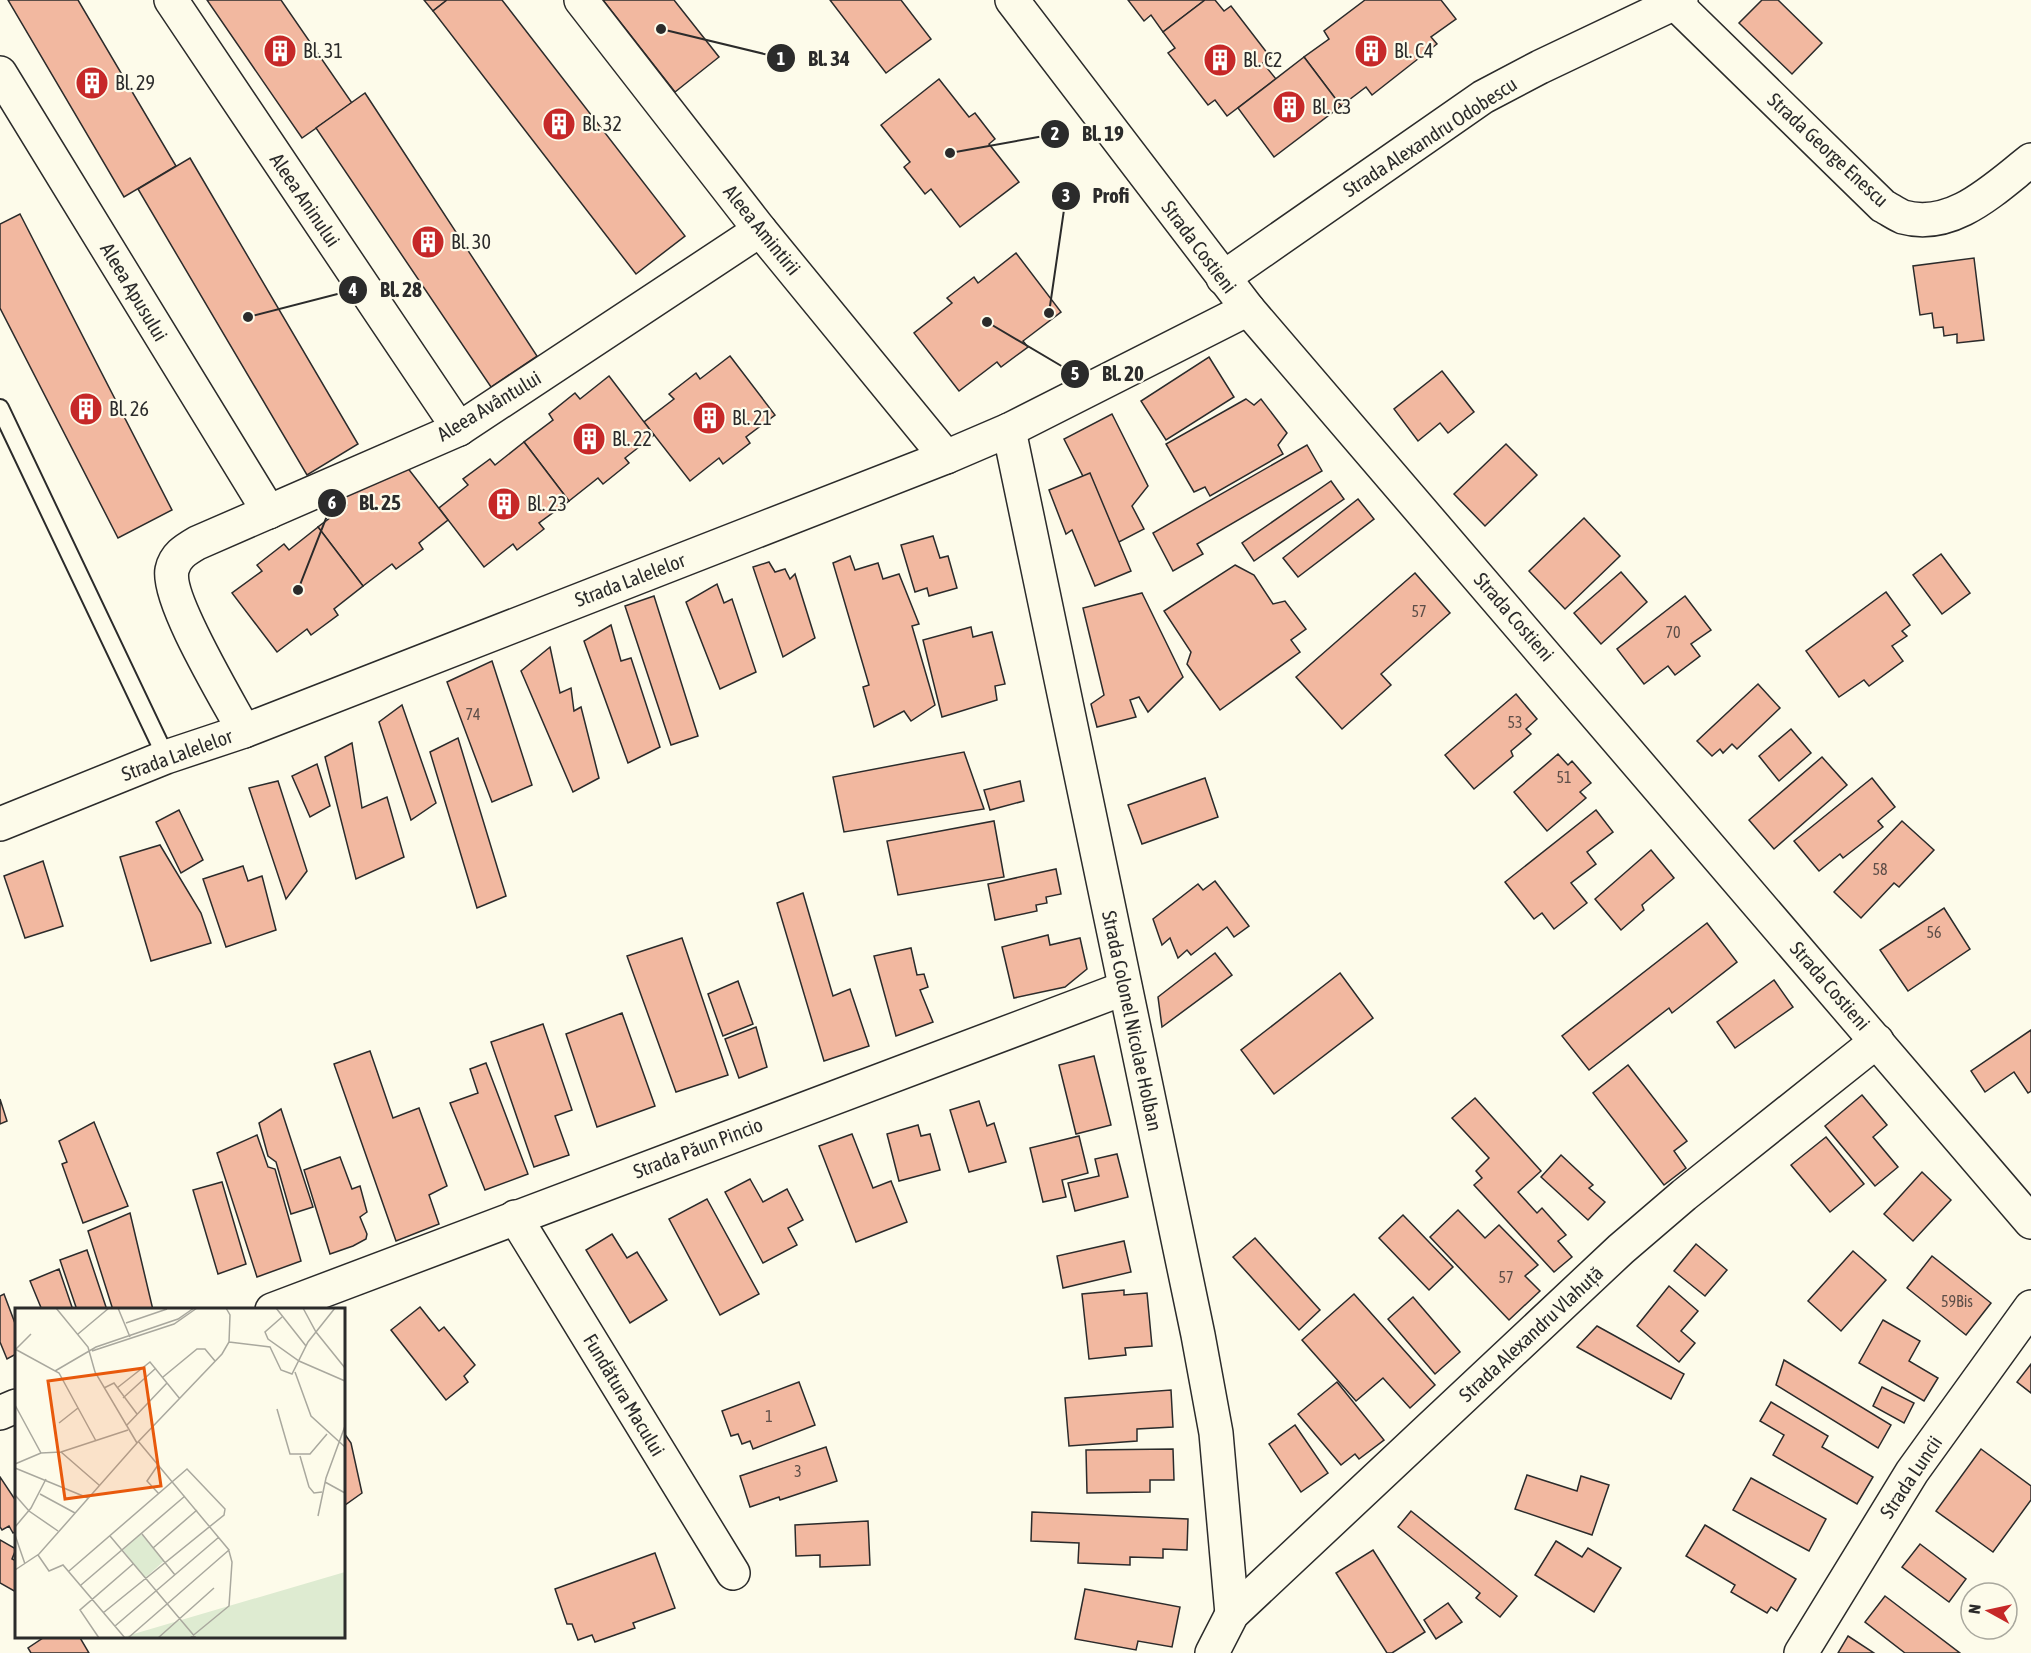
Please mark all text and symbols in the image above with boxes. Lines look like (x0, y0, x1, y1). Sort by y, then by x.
building icon: Bl. 31 (262, 33, 298, 69)
building icon: Bl. C4 (1353, 33, 1389, 69)
place label: Bl. 31 (303, 39, 343, 62)
callout: Bl. 34 (766, 39, 862, 78)
place label: Bl. C4 (1394, 39, 1433, 62)
building icon: Bl. C2 (1202, 42, 1238, 78)
text: Bl. 34 (808, 46, 850, 70)
text: 1 (777, 48, 785, 69)
place label: Bl. C2 (1243, 48, 1282, 71)
building icon: Bl. 29 (74, 65, 110, 101)
place label: Bl. 29 (115, 71, 155, 94)
street label: Strada Alexandru Odobescu (1339, 72, 1521, 201)
street label: Strada George Enescu (1763, 88, 1893, 211)
building icon: Bl. C3 (1271, 89, 1307, 125)
place label: Bl. C3 (1312, 95, 1351, 118)
building icon: Bl. 32 (541, 106, 577, 142)
place label: Bl. 32 (582, 112, 622, 135)
callout: Bl. 19 (1040, 114, 1136, 153)
text: Bl. 19 (1082, 121, 1124, 145)
text: 2 (1051, 123, 1059, 144)
street label: Aleea Aninului (266, 149, 345, 251)
callout: Profi (1051, 176, 1142, 215)
street label: Aleea Amintirii (719, 180, 806, 279)
text: Profi (1093, 183, 1129, 207)
text: 3 (1062, 185, 1070, 206)
street label: Strada Costieni (1157, 196, 1242, 297)
building icon: Bl. 30 (410, 224, 446, 260)
place label: Bl. 30 (451, 230, 491, 253)
street label: Aleea Apusului (96, 239, 173, 345)
callout: Bl. 28 (338, 271, 434, 310)
text: Bl. 28 (380, 277, 422, 301)
text: 4 (348, 279, 357, 300)
callout: Bl. 20 (1060, 354, 1156, 393)
text: Bl. 20 (1102, 361, 1144, 385)
text: 5 (1071, 363, 1079, 384)
street label: Aleea Avântului (433, 366, 545, 446)
building icon: Bl. 26 (68, 391, 104, 427)
place label: Bl. 26 (109, 397, 149, 420)
building icon: Bl. 21 (691, 400, 727, 436)
place label: Bl. 21 (732, 406, 772, 429)
building icon: Bl. 22 (571, 421, 607, 457)
place label: Bl. 22 (612, 427, 652, 450)
callout: Bl. 25 (317, 483, 412, 522)
building icon: Bl. 23 (486, 486, 522, 522)
text: Bl. 25 (359, 490, 401, 514)
text: 6 (328, 492, 336, 513)
place label: Bl. 23 (527, 492, 567, 515)
street label: Strada Lalelelor (571, 548, 689, 611)
street label: Strada Costieni (1470, 568, 1559, 666)
house number: 57 (1411, 602, 1427, 620)
house number: 70 (1665, 623, 1681, 641)
house number: 74 (465, 705, 481, 723)
house number: 53 (1507, 713, 1523, 731)
street label: Strada Lalelelor (118, 723, 236, 785)
house number: 51 (1556, 768, 1572, 786)
house number: 58 (1872, 860, 1888, 878)
street label: Strada Colonel Nicolae Holban (1098, 909, 1167, 1133)
house number: 56 (1926, 923, 1942, 941)
street label: Strada Costieni (1786, 937, 1875, 1035)
street label: Strada Păun Pincio (630, 1112, 766, 1183)
street label: Strada Alexandru Vlahuță (1454, 1261, 1607, 1406)
house number: 57 (1498, 1268, 1514, 1286)
house number: 59Bis (1941, 1292, 1973, 1310)
inset map (15, 1308, 345, 1638)
street label: Fundătura Macului (579, 1330, 670, 1460)
house number: 1 (765, 1407, 773, 1425)
street label: Strada Luncii (1875, 1431, 1946, 1522)
house number: 3 (794, 1462, 802, 1480)
north arrow (1959, 1581, 2019, 1641)
text: N (1965, 1603, 1984, 1615)

